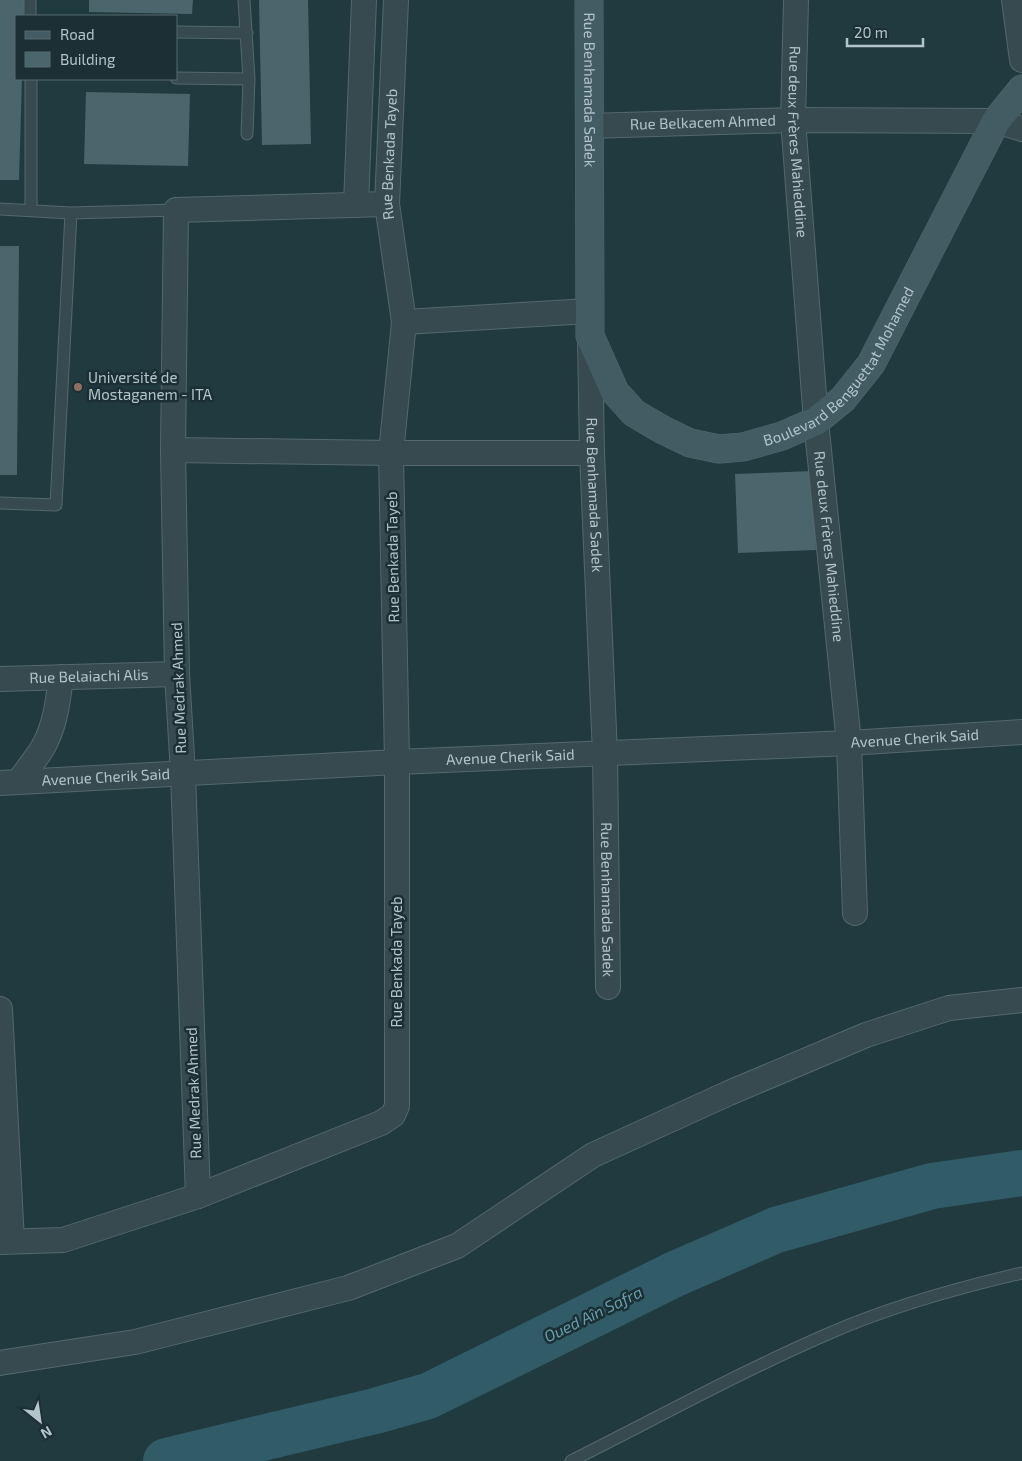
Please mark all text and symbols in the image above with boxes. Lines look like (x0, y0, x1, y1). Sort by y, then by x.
street label: Rue Benhamada Sadek (581, 13, 599, 168)
legend (15, 15, 178, 80)
scale bar (847, 15, 923, 47)
text: 20 m (854, 23, 888, 41)
text: Road (60, 25, 95, 43)
street label: Rue deux Frères Mahieddine (785, 46, 812, 238)
text: Building (60, 50, 116, 68)
street label: Rue Benkada Tayeb (377, 88, 400, 221)
street label: Rue Belkacem Ahmed (630, 111, 776, 133)
street label: Boulevard Benguettat Mohamed (761, 284, 917, 449)
place label: Université de Mostaganem - ITA (88, 368, 213, 403)
marker: Université de Mostaganem - ITA (72, 381, 84, 393)
street label: Rue Benhamada Sadek (583, 417, 607, 573)
street label: Rue deux Frères Mahieddine (811, 450, 849, 643)
street label: Rue Benkada Tayeb (382, 491, 402, 623)
street label: Rue Medrak Ahmed (167, 622, 189, 754)
street label: Rue Belaiachi Alis (29, 665, 149, 686)
street label: Avenue Cherik Said (850, 725, 980, 751)
street label: Avenue Cherik Said (446, 745, 575, 768)
street label: Avenue Cherik Said (41, 764, 171, 789)
street label: Rue Benhamada Sadek (598, 822, 618, 978)
street label: Rue Benkada Tayeb (387, 897, 405, 1027)
street label: Rue Medrak Ahmed (182, 1027, 204, 1159)
water label: Oued Aîn Safra (541, 1282, 645, 1346)
north arrow (15, 1396, 65, 1446)
text: N (38, 1423, 55, 1443)

